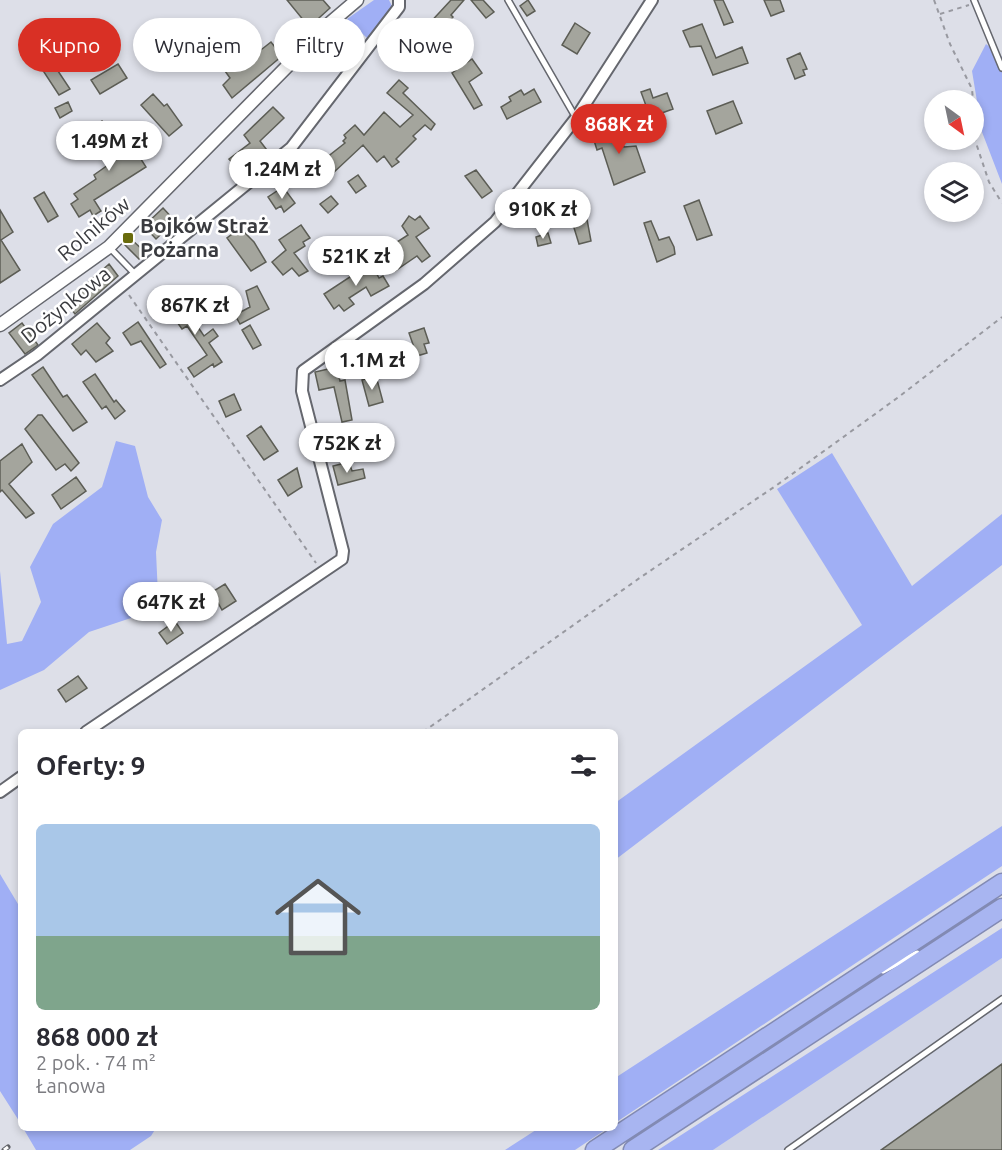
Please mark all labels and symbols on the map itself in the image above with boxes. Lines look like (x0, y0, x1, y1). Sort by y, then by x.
north arrow (924, 90, 984, 150)
pin: 868K zł (564, 104, 674, 155)
pin: 1.49M zł (47, 121, 171, 172)
pin: 1.24M zł (220, 149, 344, 200)
pin: 910K zł (488, 189, 598, 240)
street label: Rolników (52, 191, 134, 265)
place label: Bojków Straż Pożarna (140, 213, 269, 261)
marker: Bojków Straż Pożarna (121, 231, 135, 245)
pin: 521K zł (301, 236, 411, 287)
street label: Dożynkowa (16, 261, 115, 348)
pin: 867K zł (140, 285, 250, 336)
pin: 1.1M zł (317, 340, 427, 391)
pin: 752K zł (292, 423, 402, 474)
pin: 647K zł (116, 582, 226, 633)

